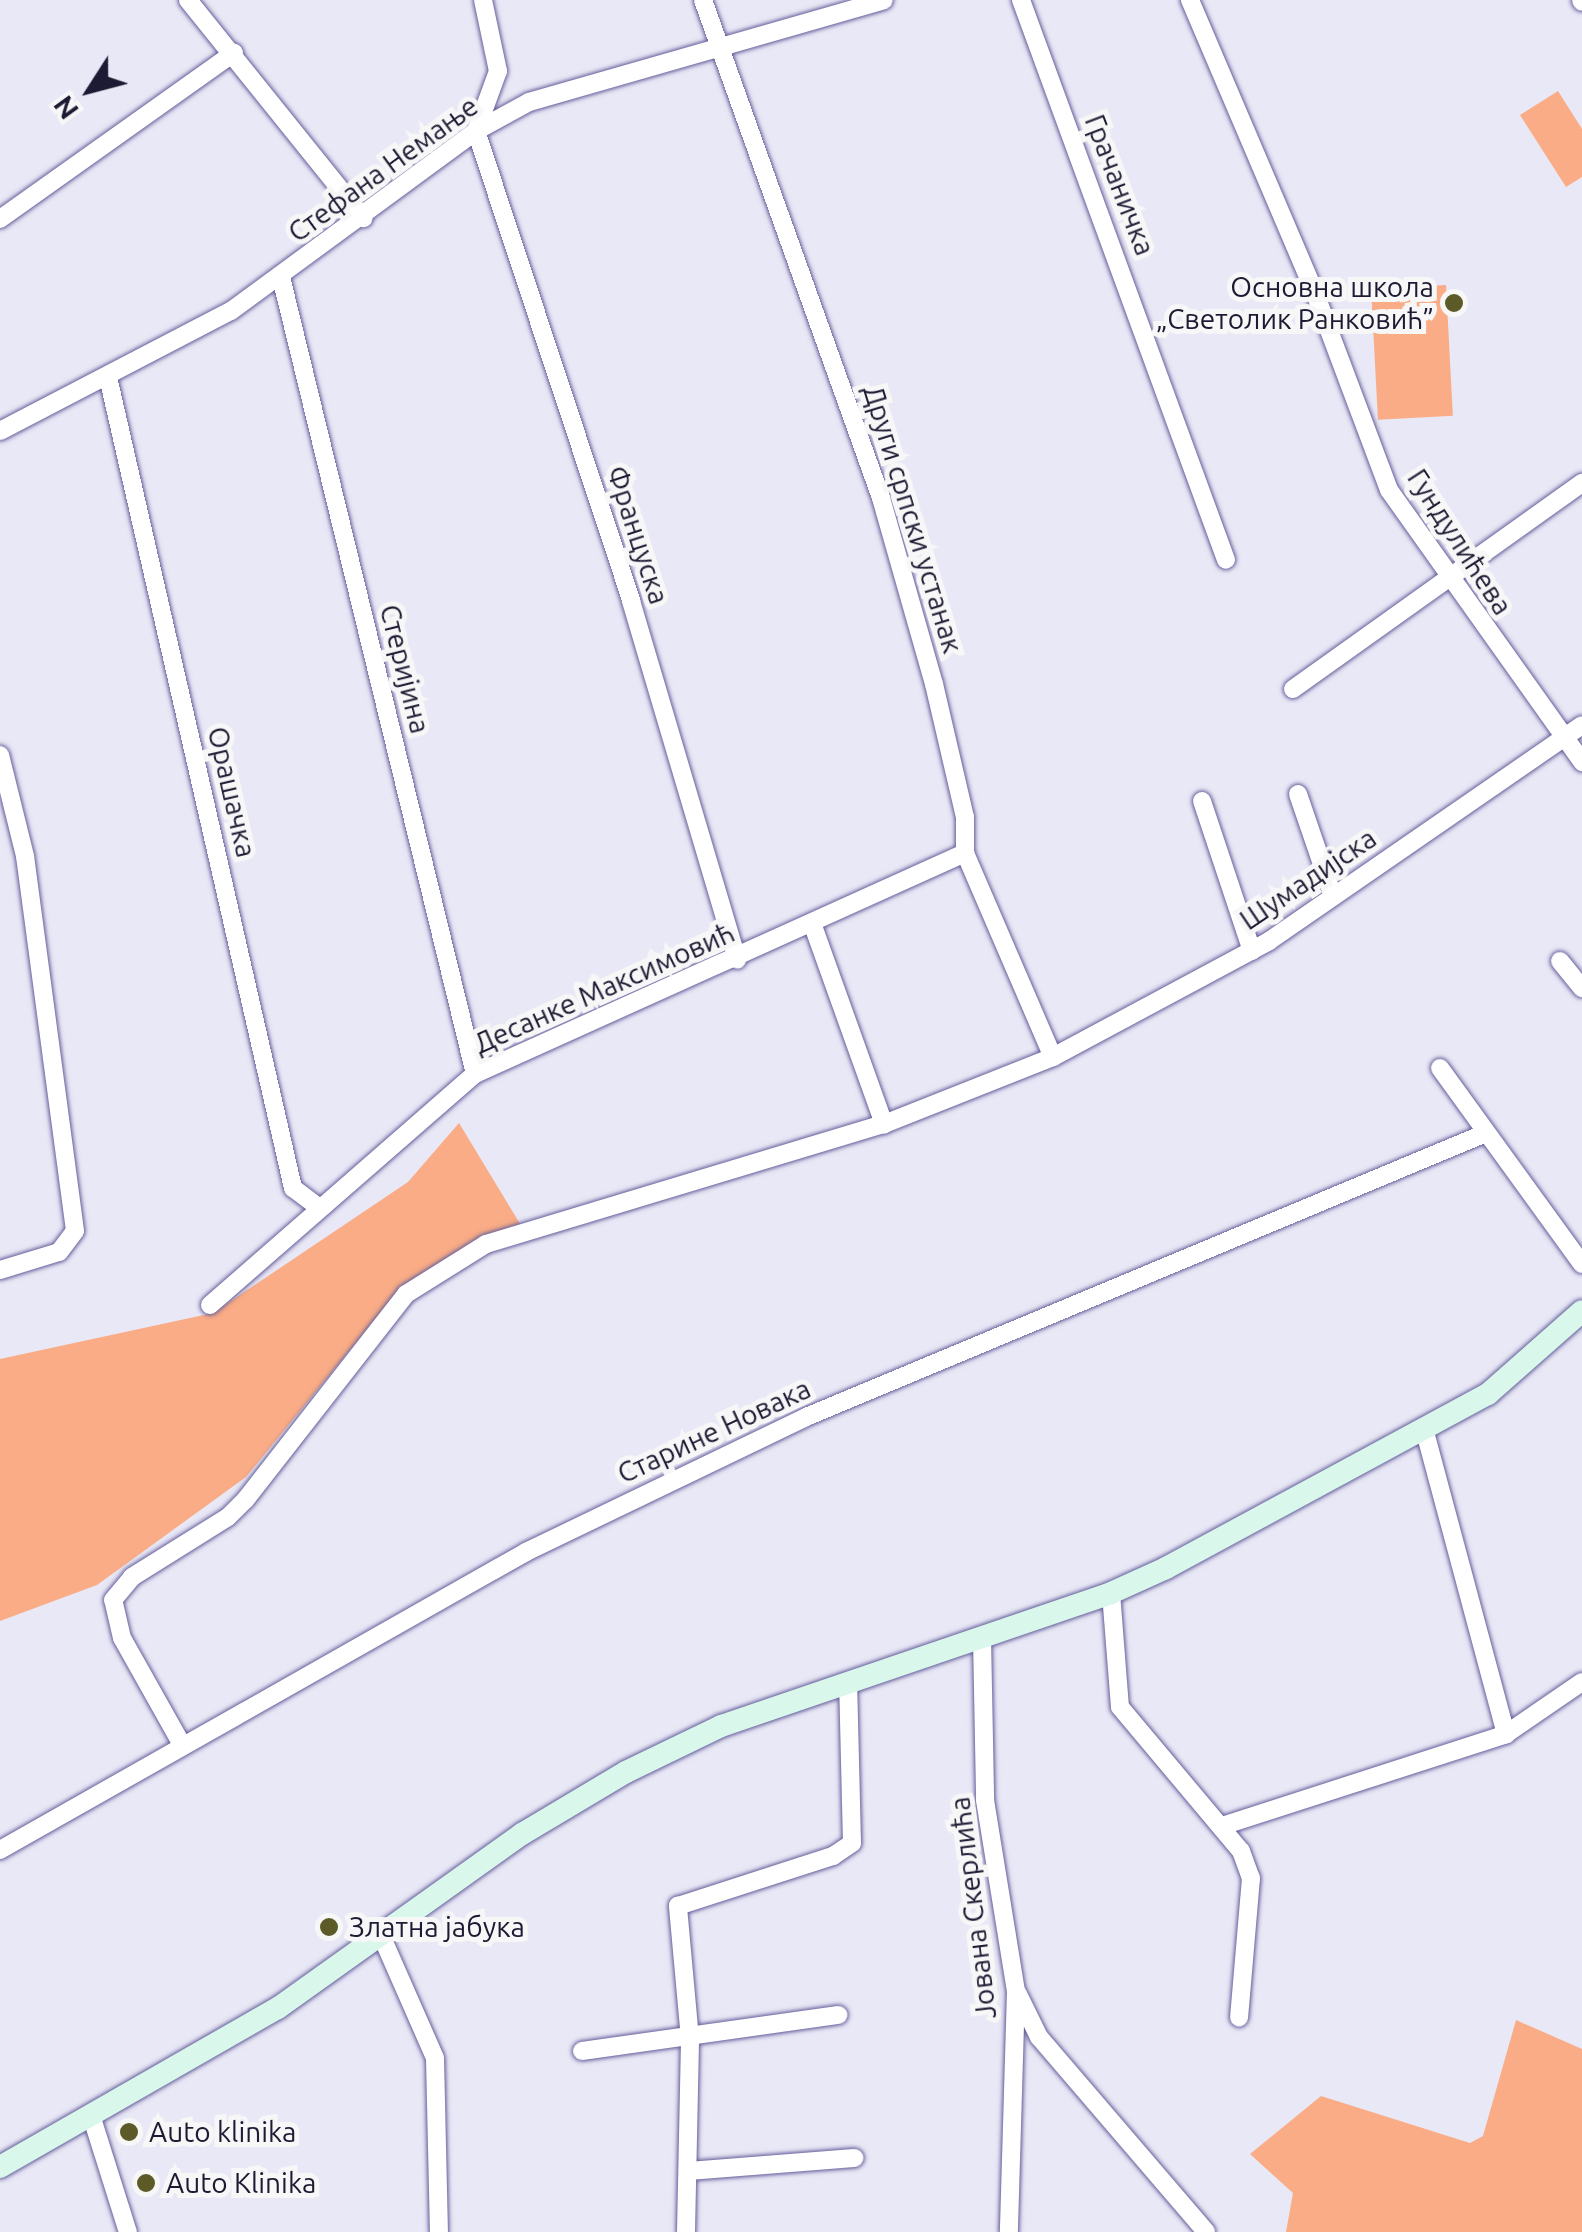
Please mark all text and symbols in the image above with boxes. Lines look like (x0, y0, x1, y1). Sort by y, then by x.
north arrow (40, 40, 140, 140)
street label: Стефана Немање (282, 89, 484, 249)
text: N (47, 90, 84, 125)
street label: Грачаничка (1078, 110, 1162, 260)
place label: Основна школа „Светолик Ранковић” (1156, 270, 1434, 336)
marker: Основна школа „Светолик Ранковић” (1443, 292, 1465, 314)
street label: Други српски устанак (856, 381, 970, 657)
street label: Француска (600, 462, 676, 608)
street label: Гундулићева (1400, 463, 1520, 621)
street label: Стеријина (373, 601, 437, 737)
street label: Орашачка (201, 723, 263, 861)
street label: Шумадијска (1234, 821, 1382, 937)
street label: Десанке Максимовић (468, 915, 740, 1061)
street label: Старине Новака (612, 1372, 816, 1490)
street label: Јована Скерлића (943, 1795, 1003, 2021)
place label: Златна јабука (349, 1910, 525, 1944)
marker: Златна јабука (318, 1916, 340, 1938)
place label: Auto klinika (149, 2115, 297, 2149)
marker: Auto klinika (118, 2121, 140, 2143)
place label: Auto Klinika (166, 2166, 316, 2200)
marker: Auto Klinika (135, 2172, 157, 2194)

